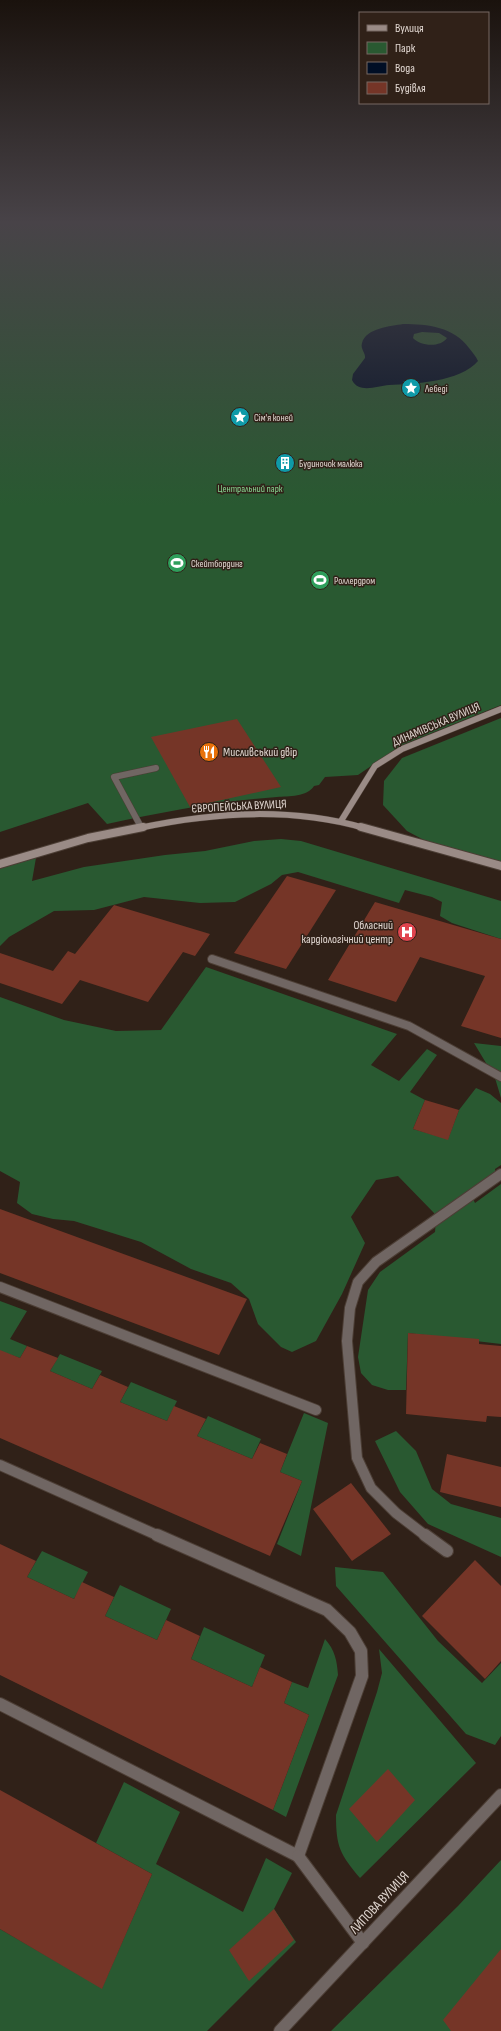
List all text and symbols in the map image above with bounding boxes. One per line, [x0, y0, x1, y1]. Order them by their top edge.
legend [359, 12, 489, 104]
text: Вулиця [395, 21, 424, 36]
text: Парк [395, 41, 416, 56]
text: Вода [395, 61, 415, 76]
text: Будівля [395, 81, 426, 96]
place icon: Лебеді [400, 377, 422, 399]
place label: Лебеді [424, 383, 448, 395]
place icon: Сім'я коней [229, 406, 251, 428]
place label: Сім'я коней [254, 412, 293, 424]
building icon: Будиночок малюка [274, 452, 296, 474]
place label: Будиночок малюка [299, 458, 363, 470]
park label: Центральний парк [217, 483, 283, 495]
sports icon: Скейтбординг [166, 552, 188, 574]
place label: Скейтбординг [191, 558, 243, 570]
sports icon: Роллердром [309, 569, 331, 591]
place label: Роллердром [334, 575, 375, 587]
street label: ДИНАМІВСЬКА ВУЛИЦЯ [390, 699, 482, 750]
restaurant icon: Мисливський двір [198, 741, 220, 763]
place label: Мисливський двір [223, 745, 297, 760]
street label: ЄВРОПЕЙСЬКА ВУЛИЦЯ [191, 797, 287, 816]
place label: Обласний кардiологiчний центр [302, 918, 393, 947]
hospital icon: Обласний кардiологiчний центр [396, 921, 418, 943]
street label: ЛИПОВА ВУЛИЦЯ [345, 1868, 413, 1938]

